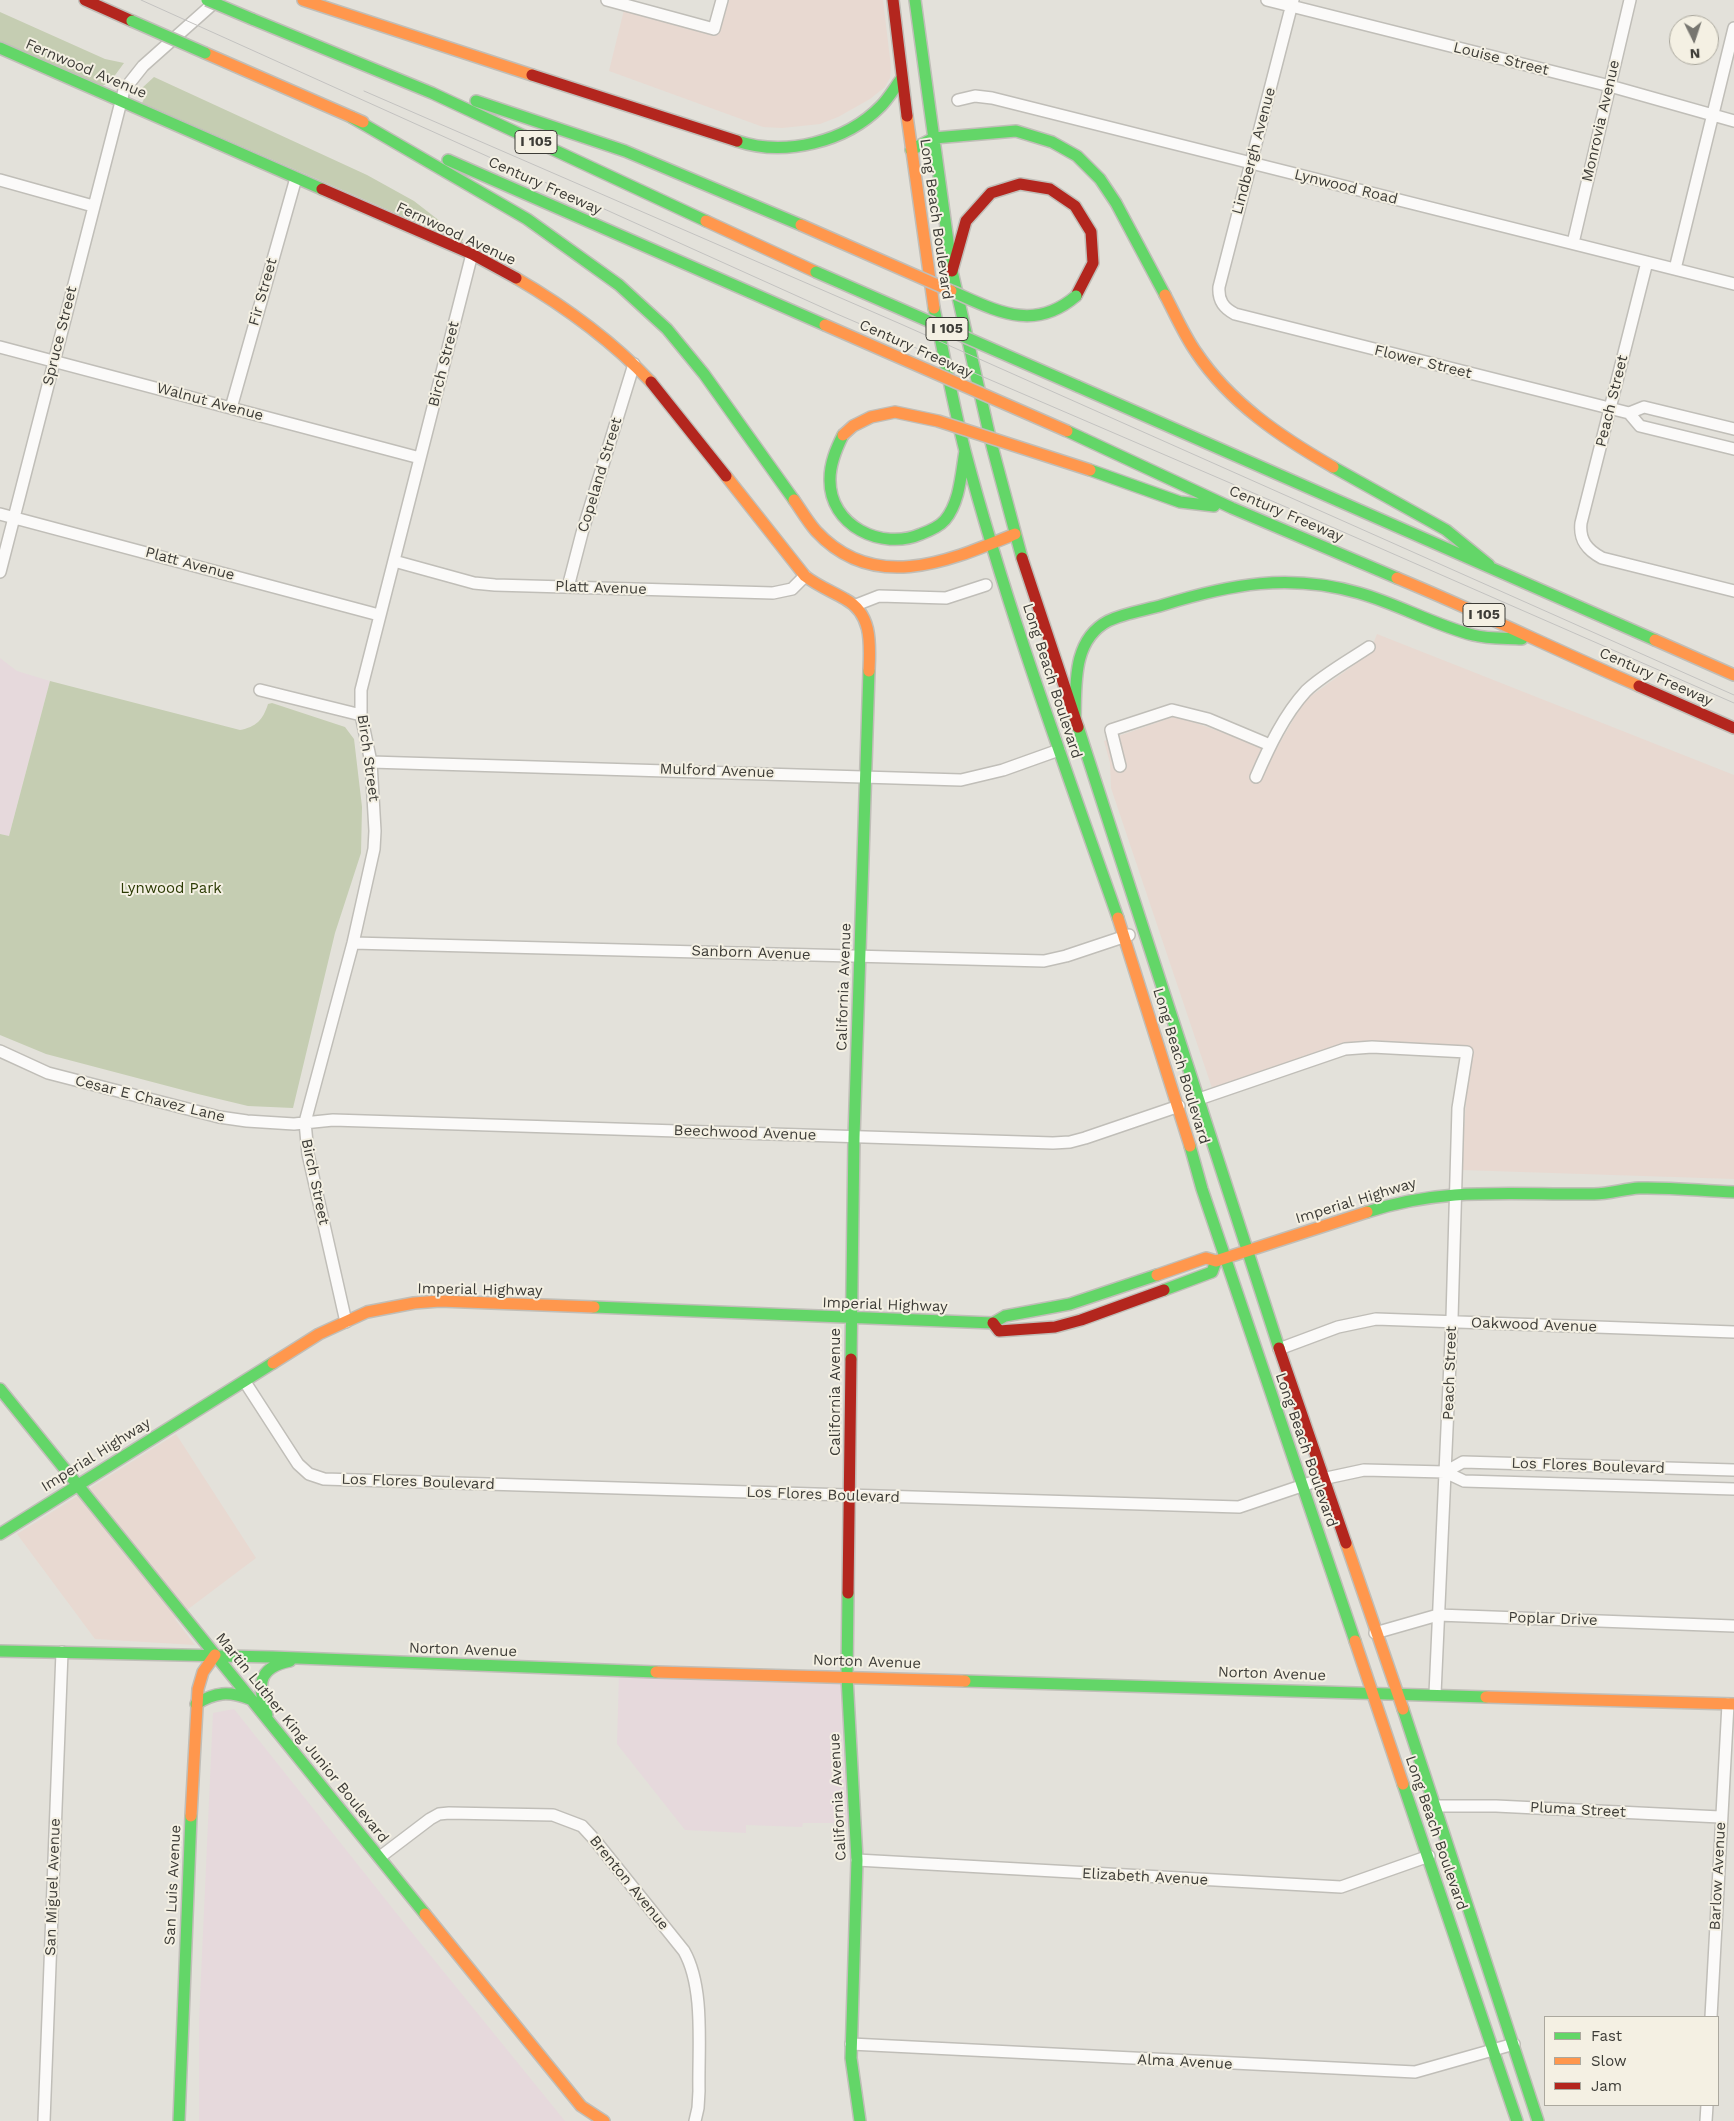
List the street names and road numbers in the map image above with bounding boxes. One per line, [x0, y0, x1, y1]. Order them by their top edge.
street label: Fernwood Avenue [23, 35, 149, 103]
street label: Louise Street [1451, 38, 1551, 80]
street label: Monrovia Avenue [1578, 58, 1624, 184]
street label: Lindbergh Avenue [1228, 85, 1280, 217]
road number: I 105 [515, 130, 557, 154]
street label: Long Beach Boulevard [916, 137, 956, 301]
street label: Century Freeway [485, 153, 605, 219]
street label: Lynwood Road [1292, 165, 1400, 209]
street label: Fernwood Avenue [393, 198, 519, 270]
street label: Fir Street [245, 256, 281, 328]
street label: Spruce Street [39, 285, 81, 387]
street label: Century Freeway [856, 316, 976, 382]
road number: I 105 [926, 318, 968, 340]
street label: Birch Street [425, 319, 463, 409]
street label: Flower Street [1372, 341, 1474, 383]
street label: Peach Street [1592, 353, 1632, 449]
street label: Walnut Avenue [155, 379, 265, 425]
street label: Copeland Street [574, 415, 626, 535]
street label: Century Freeway [1226, 482, 1346, 546]
street label: Platt Avenue [143, 543, 237, 585]
street label: Platt Avenue [555, 577, 647, 599]
street label: Long Beach Boulevard [1018, 601, 1086, 761]
road number: I 105 [1463, 604, 1505, 626]
street label: Century Freeway [1596, 644, 1716, 710]
street label: Birch Street [353, 713, 383, 803]
street label: Mulford Avenue [659, 760, 775, 782]
street label: California Avenue [833, 923, 855, 1051]
street label: Sanborn Avenue [691, 942, 811, 964]
street label: Long Beach Boulevard [1149, 986, 1213, 1146]
street label: Cesar E Chavez Lane [73, 1072, 227, 1126]
street label: Beechwood Avenue [673, 1122, 817, 1144]
street label: Birch Street [297, 1137, 333, 1227]
street label: Imperial Highway [1293, 1174, 1419, 1228]
street label: Imperial Highway [417, 1280, 543, 1300]
street label: Imperial Highway [822, 1294, 948, 1316]
street label: Oakwood Avenue [1471, 1314, 1597, 1336]
street label: Peach Street [1439, 1326, 1461, 1420]
street label: California Avenue [827, 1328, 845, 1456]
street label: Long Beach Boulevard [1271, 1370, 1341, 1530]
street label: Imperial Highway [38, 1414, 154, 1496]
street label: Los Flores Boulevard [1511, 1454, 1665, 1478]
street label: Los Flores Boulevard [341, 1470, 495, 1494]
street label: Los Flores Boulevard [746, 1483, 900, 1507]
street label: Poplar Drive [1508, 1608, 1598, 1630]
street label: Martin Luther King Junior Boulevard [212, 1629, 392, 1847]
street label: Norton Avenue [409, 1639, 517, 1661]
street label: Norton Avenue [813, 1651, 921, 1673]
street label: Norton Avenue [1218, 1663, 1326, 1685]
street label: California Avenue [826, 1733, 850, 1861]
street label: Long Beach Boulevard [1401, 1753, 1471, 1913]
street label: Pluma Street [1530, 1798, 1626, 1822]
street label: San Miguel Avenue [42, 1818, 64, 1956]
street label: Barlow Avenue [1706, 1821, 1730, 1931]
street label: San Luis Avenue [161, 1824, 185, 1946]
street label: Brenton Avenue [585, 1832, 673, 1934]
street label: Elizabeth Avenue [1082, 1865, 1208, 1889]
street label: Alma Avenue [1137, 2051, 1233, 2073]

